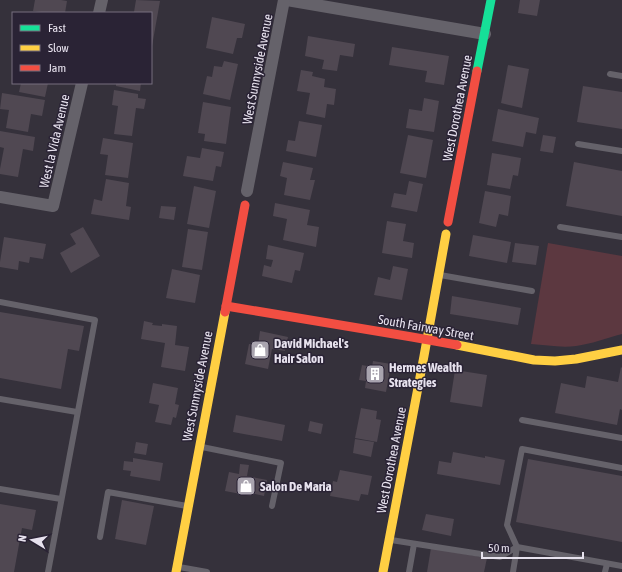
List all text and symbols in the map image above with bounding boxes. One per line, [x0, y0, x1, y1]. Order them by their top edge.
legend [12, 12, 152, 84]
street label: West Sunnyside Avenue [239, 13, 276, 126]
text: Fast [48, 21, 66, 35]
text: Slow [48, 41, 69, 55]
street label: West Dorothea Avenue [440, 53, 475, 163]
text: Jam [48, 61, 66, 75]
street label: West la Vida Avenue [36, 93, 73, 189]
street label: South Fairway Street [377, 312, 475, 343]
street label: West Sunnyside Avenue [179, 330, 216, 443]
place label: David Michael's Hair Salon [274, 336, 349, 366]
shop icon: David Michael's Hair Salon [249, 339, 271, 361]
place label: Hermes Wealth Strategies [389, 360, 462, 390]
building icon: Hermes Wealth Strategies [364, 363, 386, 385]
street label: West Dorothea Avenue [374, 405, 409, 515]
shop icon: Salon De Maria [235, 475, 257, 497]
place label: Salon De Maria [260, 479, 332, 494]
north arrow [12, 520, 52, 560]
text: N [16, 534, 29, 543]
scale bar [482, 534, 583, 560]
text: 50 m [488, 541, 510, 555]

